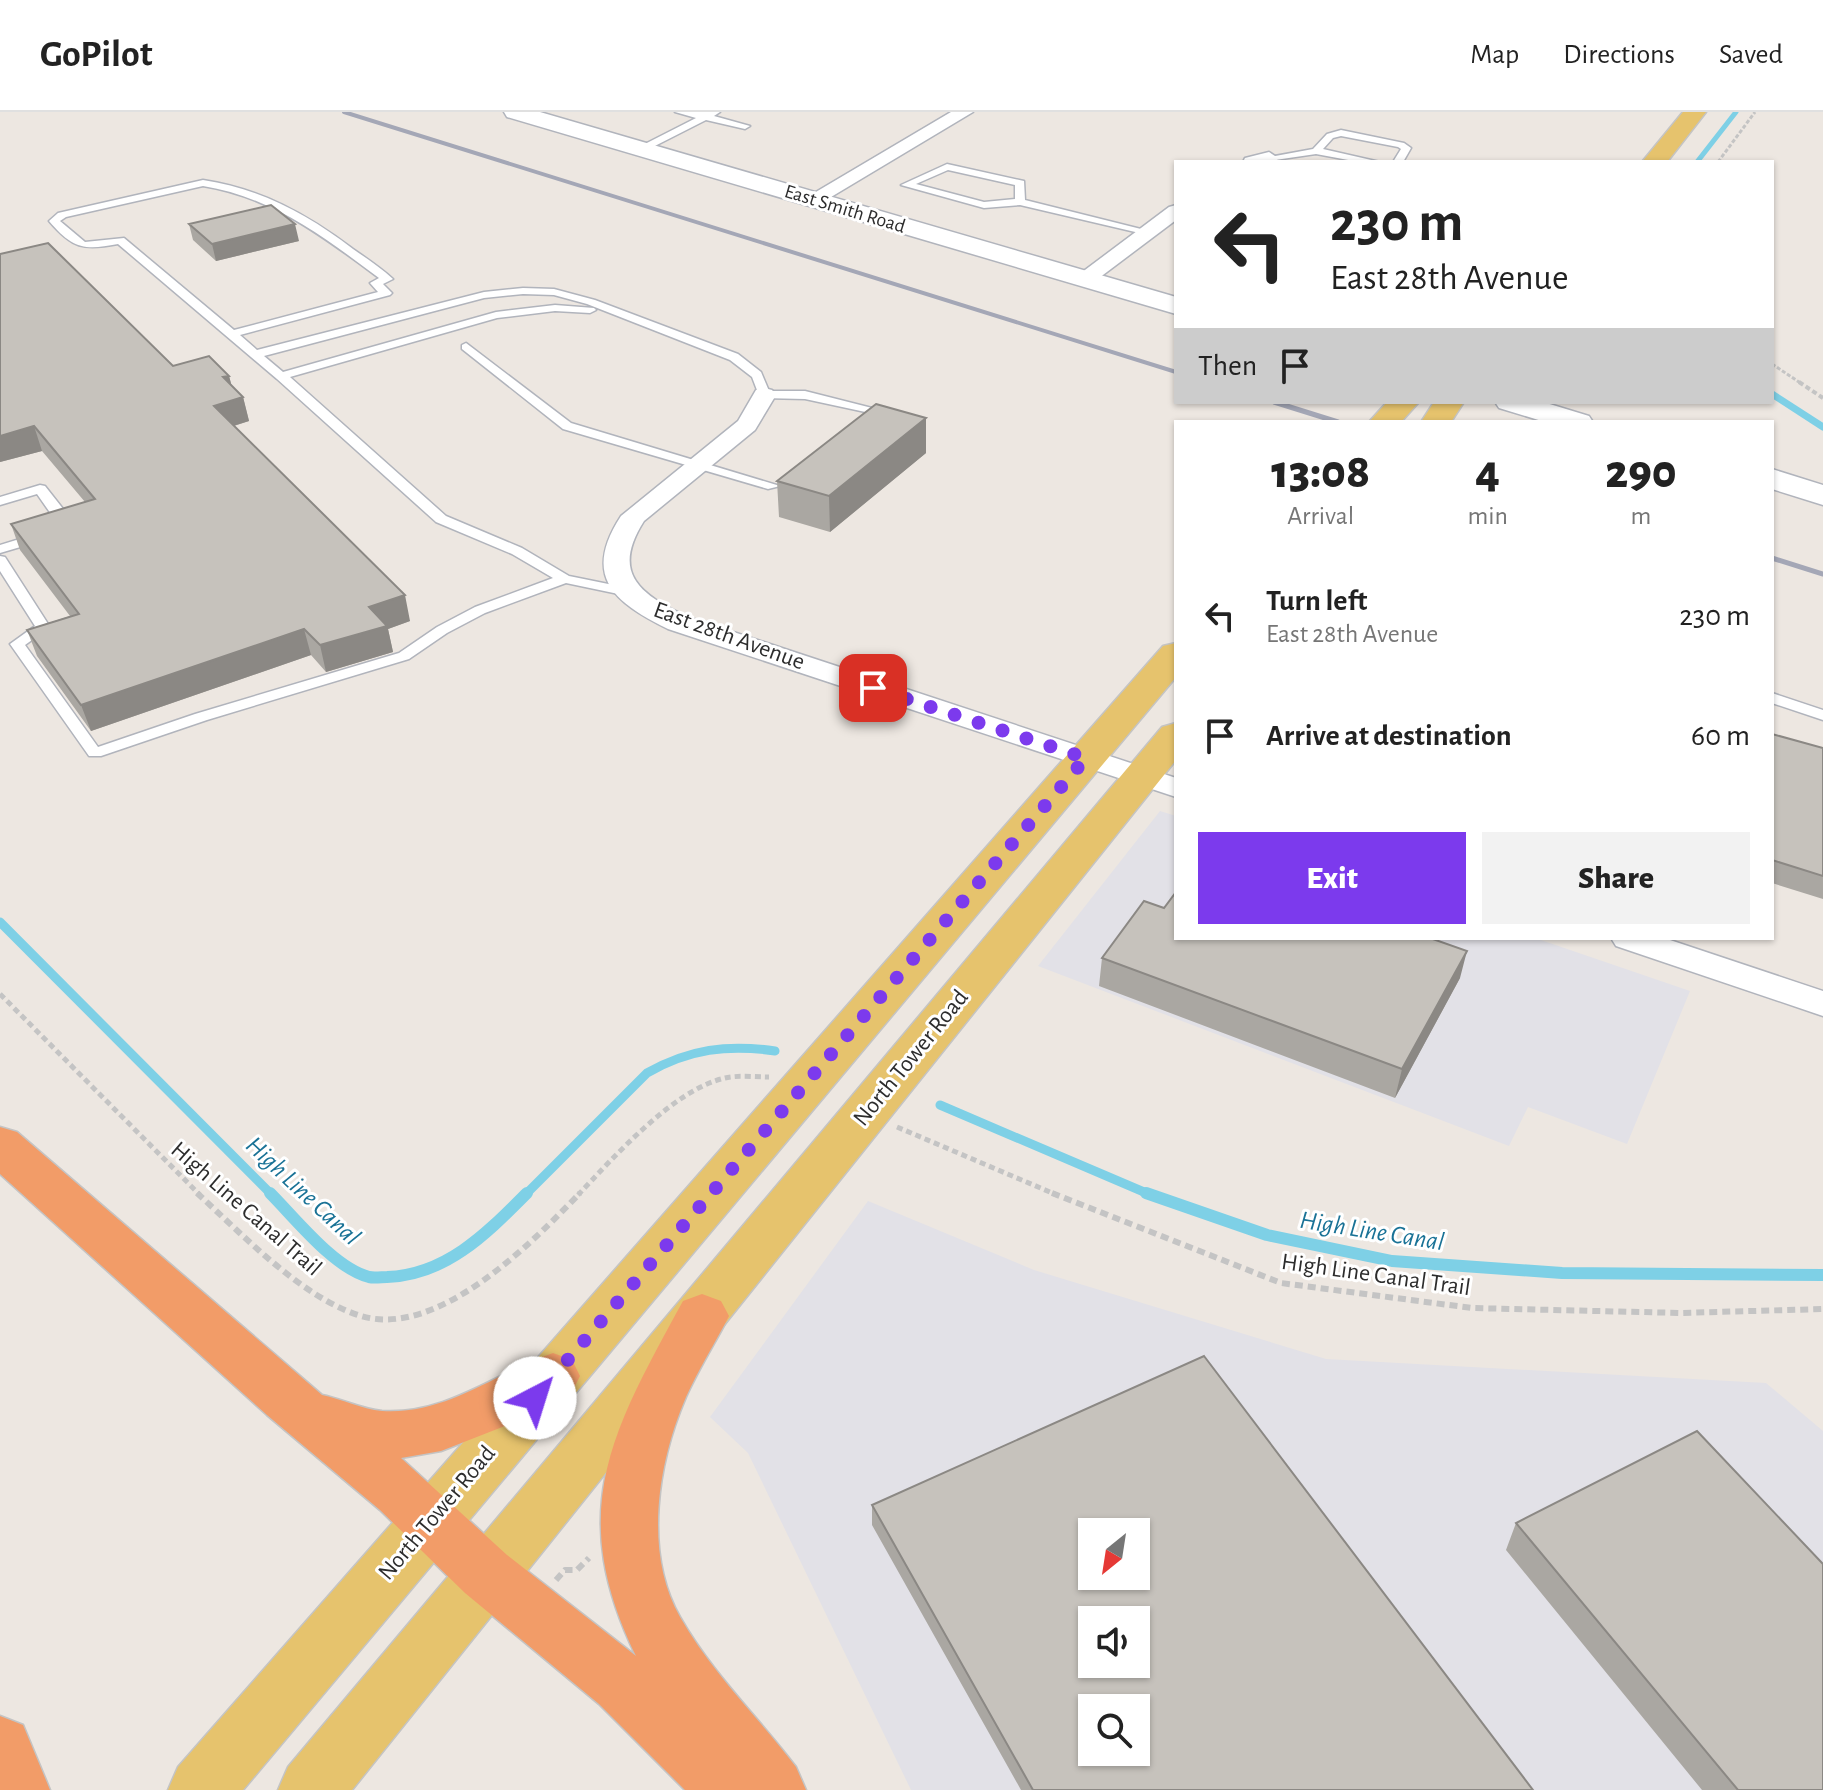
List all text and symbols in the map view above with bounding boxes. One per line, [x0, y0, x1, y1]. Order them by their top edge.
text: GoPilot [40, 36, 153, 74]
text: Map [1470, 41, 1519, 69]
text: Directions [1563, 41, 1675, 69]
text: Saved [1719, 41, 1783, 69]
street label: East Smith Road [782, 181, 908, 237]
icon: left [1198, 192, 1302, 296]
text: 230 m [1330, 195, 1463, 251]
text: East 28th Avenue [1330, 260, 1569, 296]
icon: arrive [1273, 344, 1317, 388]
text: Then [1198, 351, 1257, 381]
text: 13:08 [1271, 449, 1370, 497]
text: 4 [1475, 449, 1500, 497]
text: 290 [1605, 449, 1677, 497]
text: Arrival [1287, 503, 1354, 529]
text: min [1467, 503, 1508, 529]
text: m [1631, 503, 1651, 529]
text: Turn left [1266, 586, 1367, 616]
icon: left [1198, 594, 1242, 638]
street label: East 28th Avenue [650, 598, 808, 674]
text: 230 m [1679, 601, 1750, 631]
text: East 28th Avenue [1266, 621, 1438, 647]
pin [839, 654, 907, 722]
icon: arrive [851, 666, 895, 710]
icon: arrive [1198, 714, 1242, 758]
text: Arrive at destination [1266, 721, 1512, 751]
text: 60 m [1691, 721, 1750, 751]
button: Exit [1198, 832, 1466, 924]
button: Share [1482, 832, 1750, 924]
street label: North Tower Road [849, 985, 973, 1131]
water label: High Line Canal [241, 1132, 365, 1250]
street label: High Line Canal Trail [166, 1137, 326, 1281]
water label: High Line Canal [1298, 1207, 1446, 1255]
street label: High Line Canal Trail [1280, 1250, 1472, 1300]
position arrow [493, 1356, 577, 1440]
street label: North Tower Road [374, 1441, 500, 1585]
north arrow [1078, 1518, 1150, 1590]
map controls [1078, 1518, 1150, 1766]
button: sound [1078, 1606, 1150, 1678]
button: search [1078, 1694, 1150, 1766]

